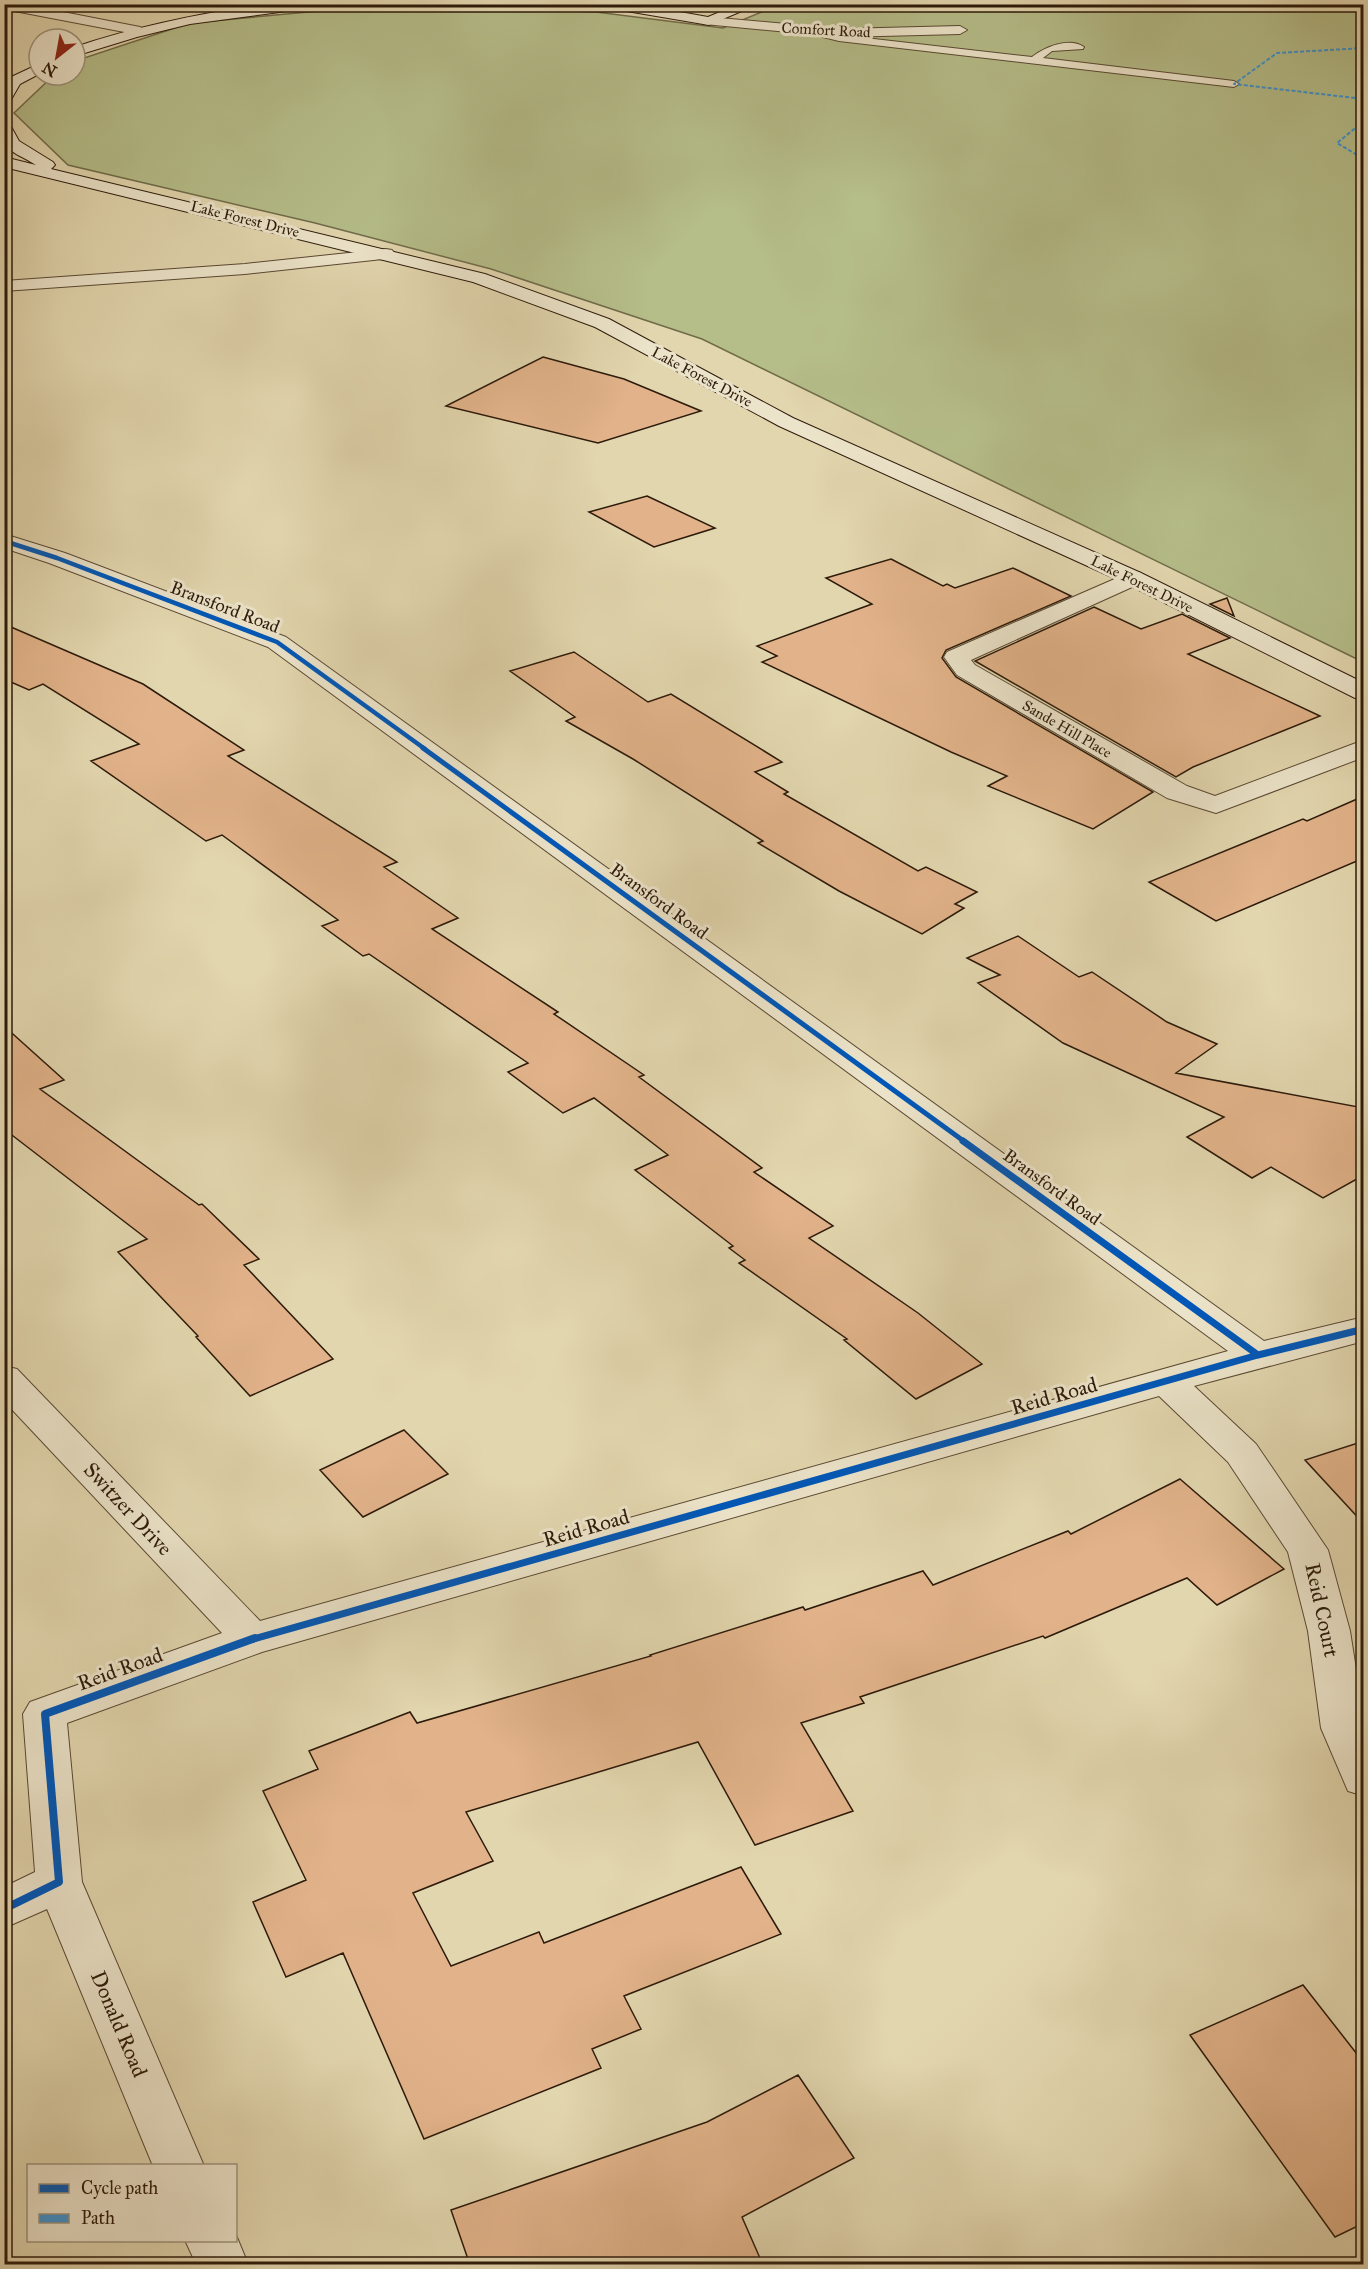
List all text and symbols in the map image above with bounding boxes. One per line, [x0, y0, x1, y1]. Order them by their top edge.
street label: Comfort Road [781, 19, 871, 41]
north arrow [27, 27, 87, 87]
text: N [38, 58, 60, 81]
street label: Lake Forest Drive [189, 197, 301, 241]
street label: Lake Forest Drive [649, 343, 755, 411]
street label: Lake Forest Drive [1088, 552, 1196, 616]
street label: Bransford Road [167, 576, 283, 638]
street label: Sande Hill Place [1019, 696, 1115, 762]
street label: Bransford Road [606, 858, 712, 944]
street label: Bransford Road [999, 1144, 1105, 1230]
street label: Reid Road [1008, 1371, 1101, 1421]
street label: Switzer Drive [78, 1457, 178, 1561]
street label: Reid Road [540, 1503, 633, 1553]
street label: Reid Court [1299, 1560, 1345, 1660]
street label: Reid Road [74, 1641, 167, 1696]
street label: Donald Road [85, 1967, 153, 2081]
legend [27, 2164, 237, 2242]
text: Cycle path [81, 2177, 158, 2199]
text: Path [81, 2207, 115, 2229]

